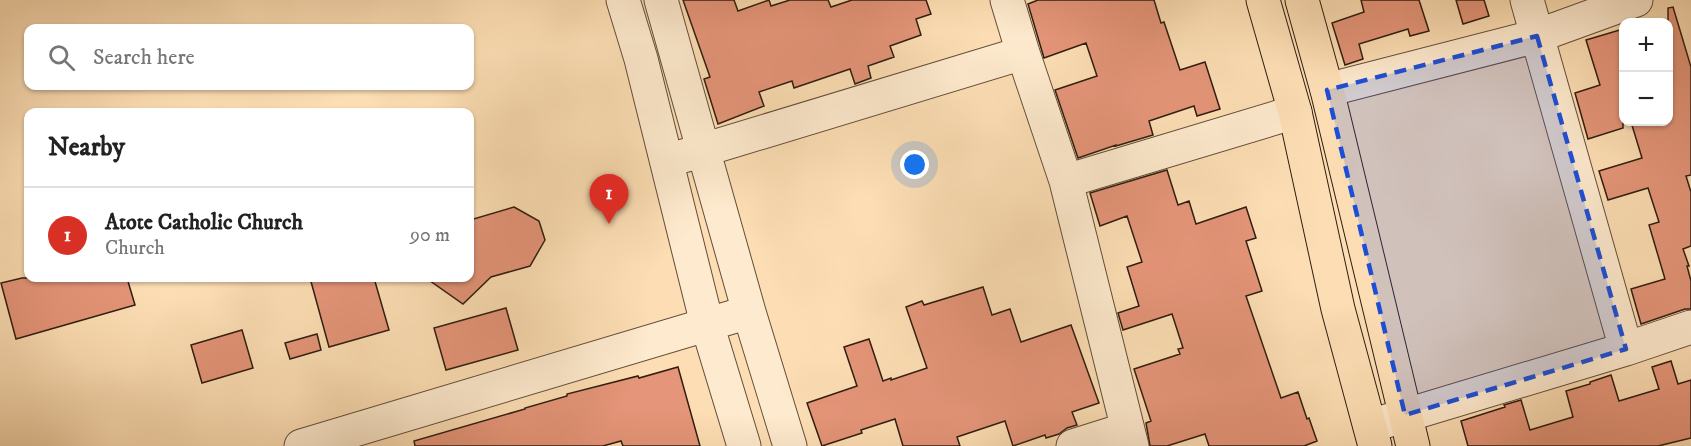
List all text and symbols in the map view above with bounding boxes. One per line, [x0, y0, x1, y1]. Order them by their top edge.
map controls [1619, 18, 1673, 126]
button: + [1619, 18, 1673, 72]
search box [24, 24, 474, 90]
icon: search [45, 41, 78, 74]
text: Search here [93, 44, 195, 71]
button: − [1619, 72, 1673, 126]
text: Nearby [48, 131, 125, 164]
your location [900, 150, 929, 179]
pin: 1 [590, 174, 628, 224]
text: Atote Catholic Church [105, 209, 303, 236]
text: 1 [64, 223, 71, 248]
text: 90 m [410, 223, 450, 248]
text: Church [105, 236, 165, 261]

